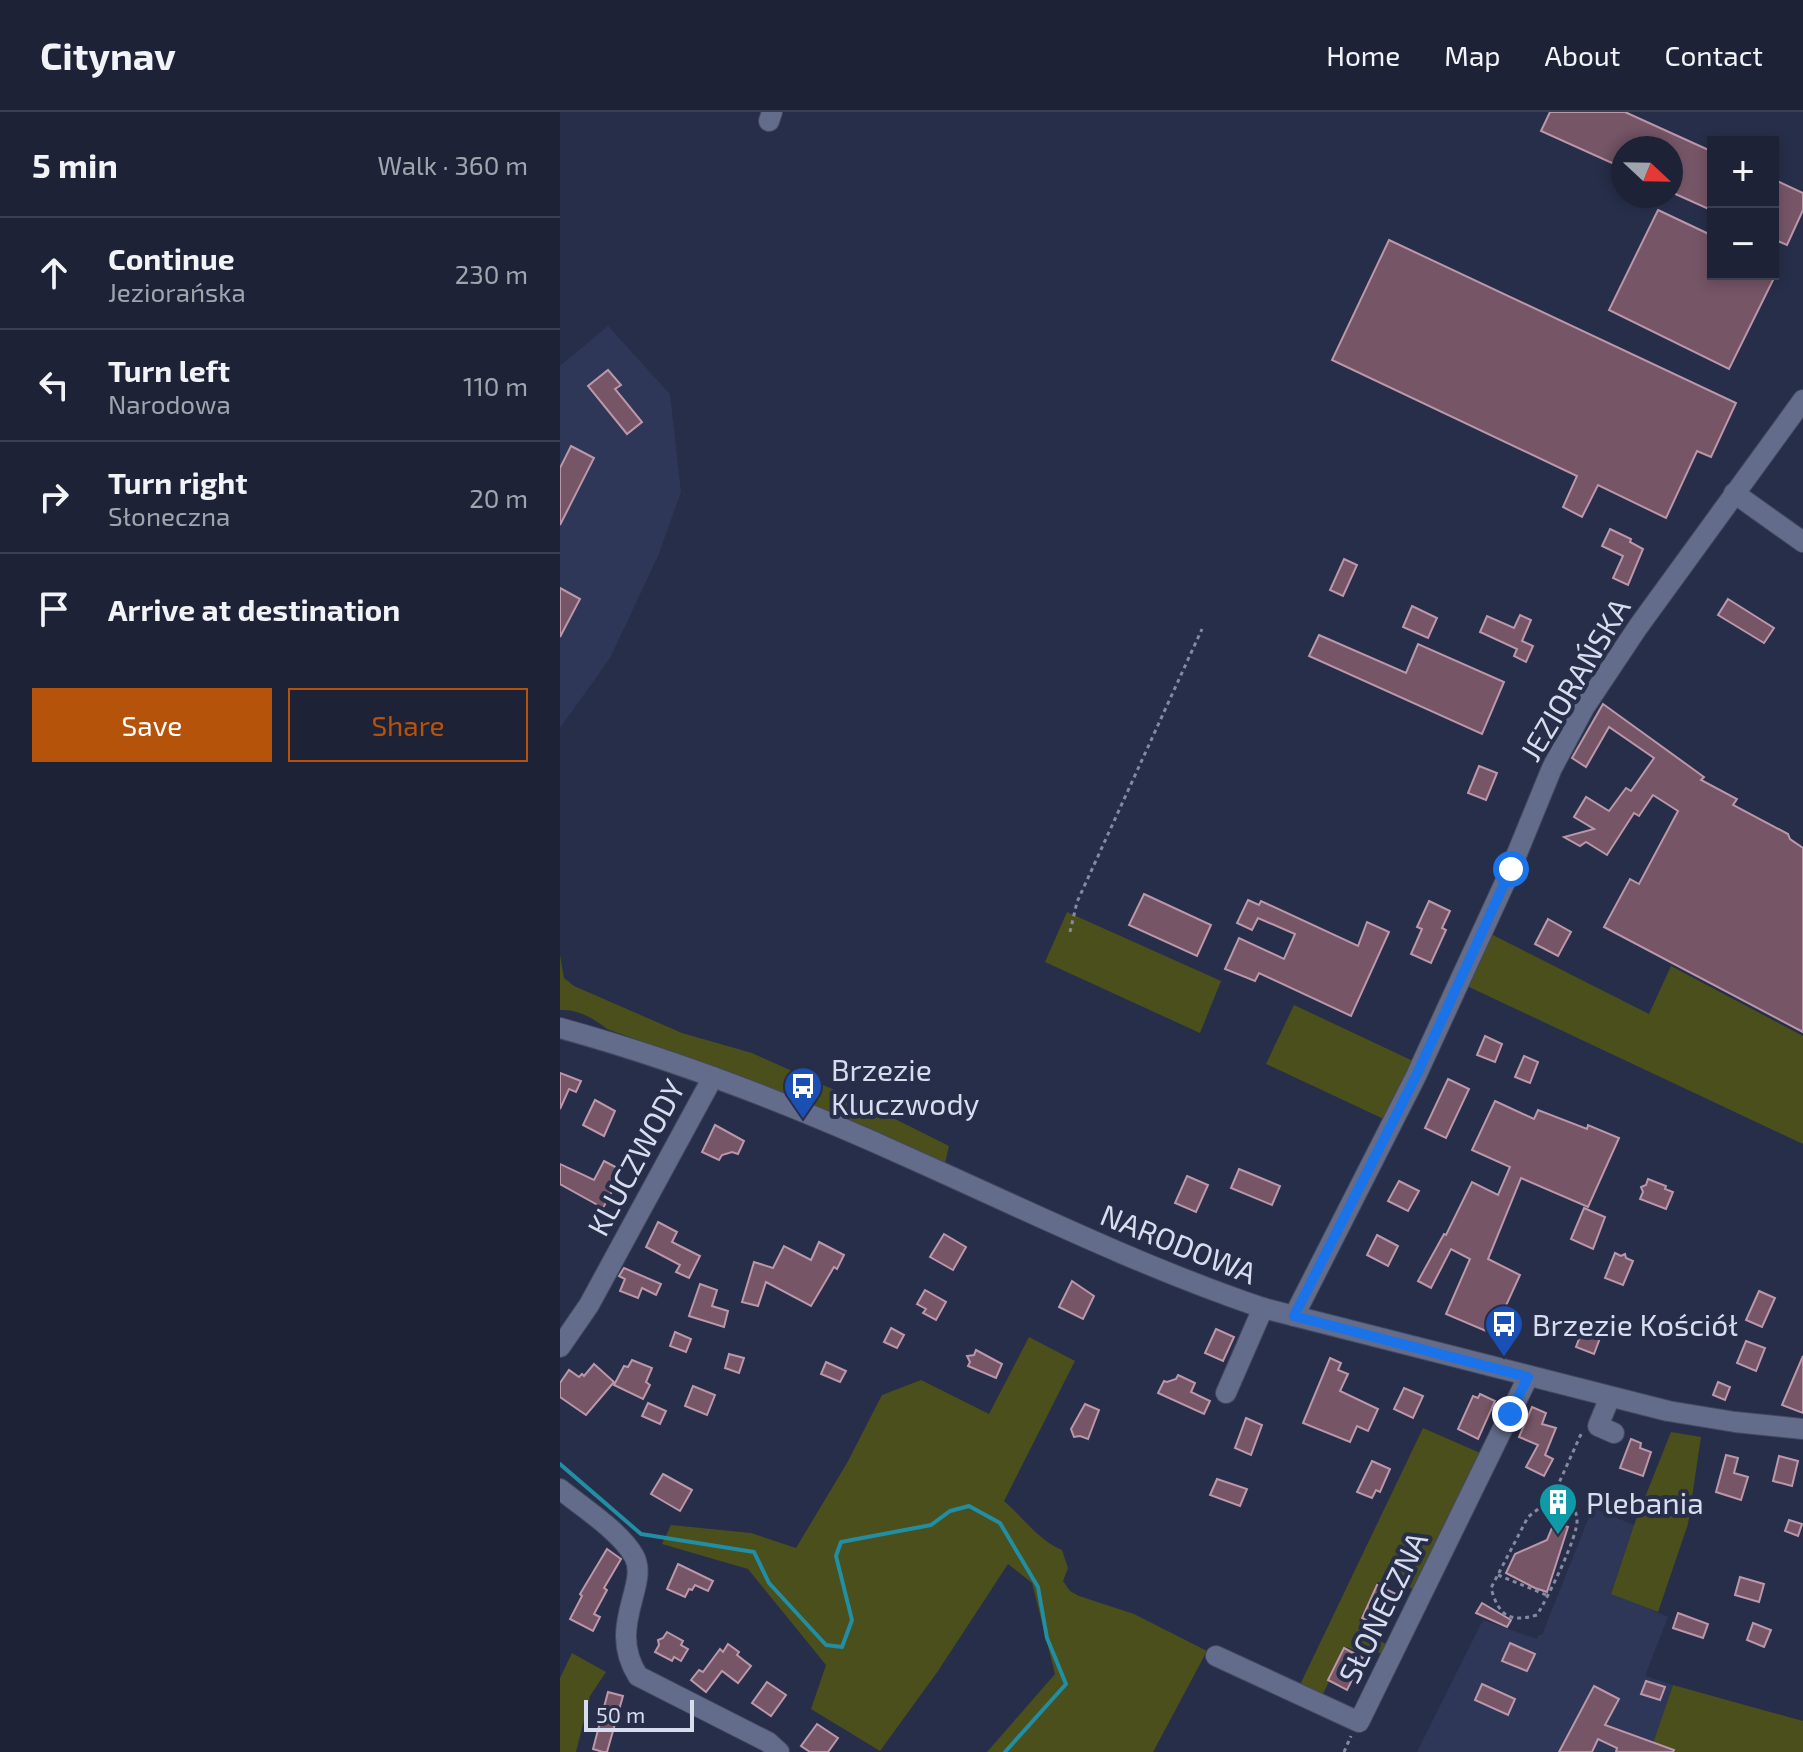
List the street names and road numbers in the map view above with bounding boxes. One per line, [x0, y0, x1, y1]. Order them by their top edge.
street label: JEZIORAŃSKA [1511, 591, 1637, 767]
street label: KLUCZWODY [579, 1073, 691, 1241]
street label: NARODOWA [1096, 1195, 1262, 1291]
street label: SŁONECZNA [1330, 1525, 1434, 1688]

